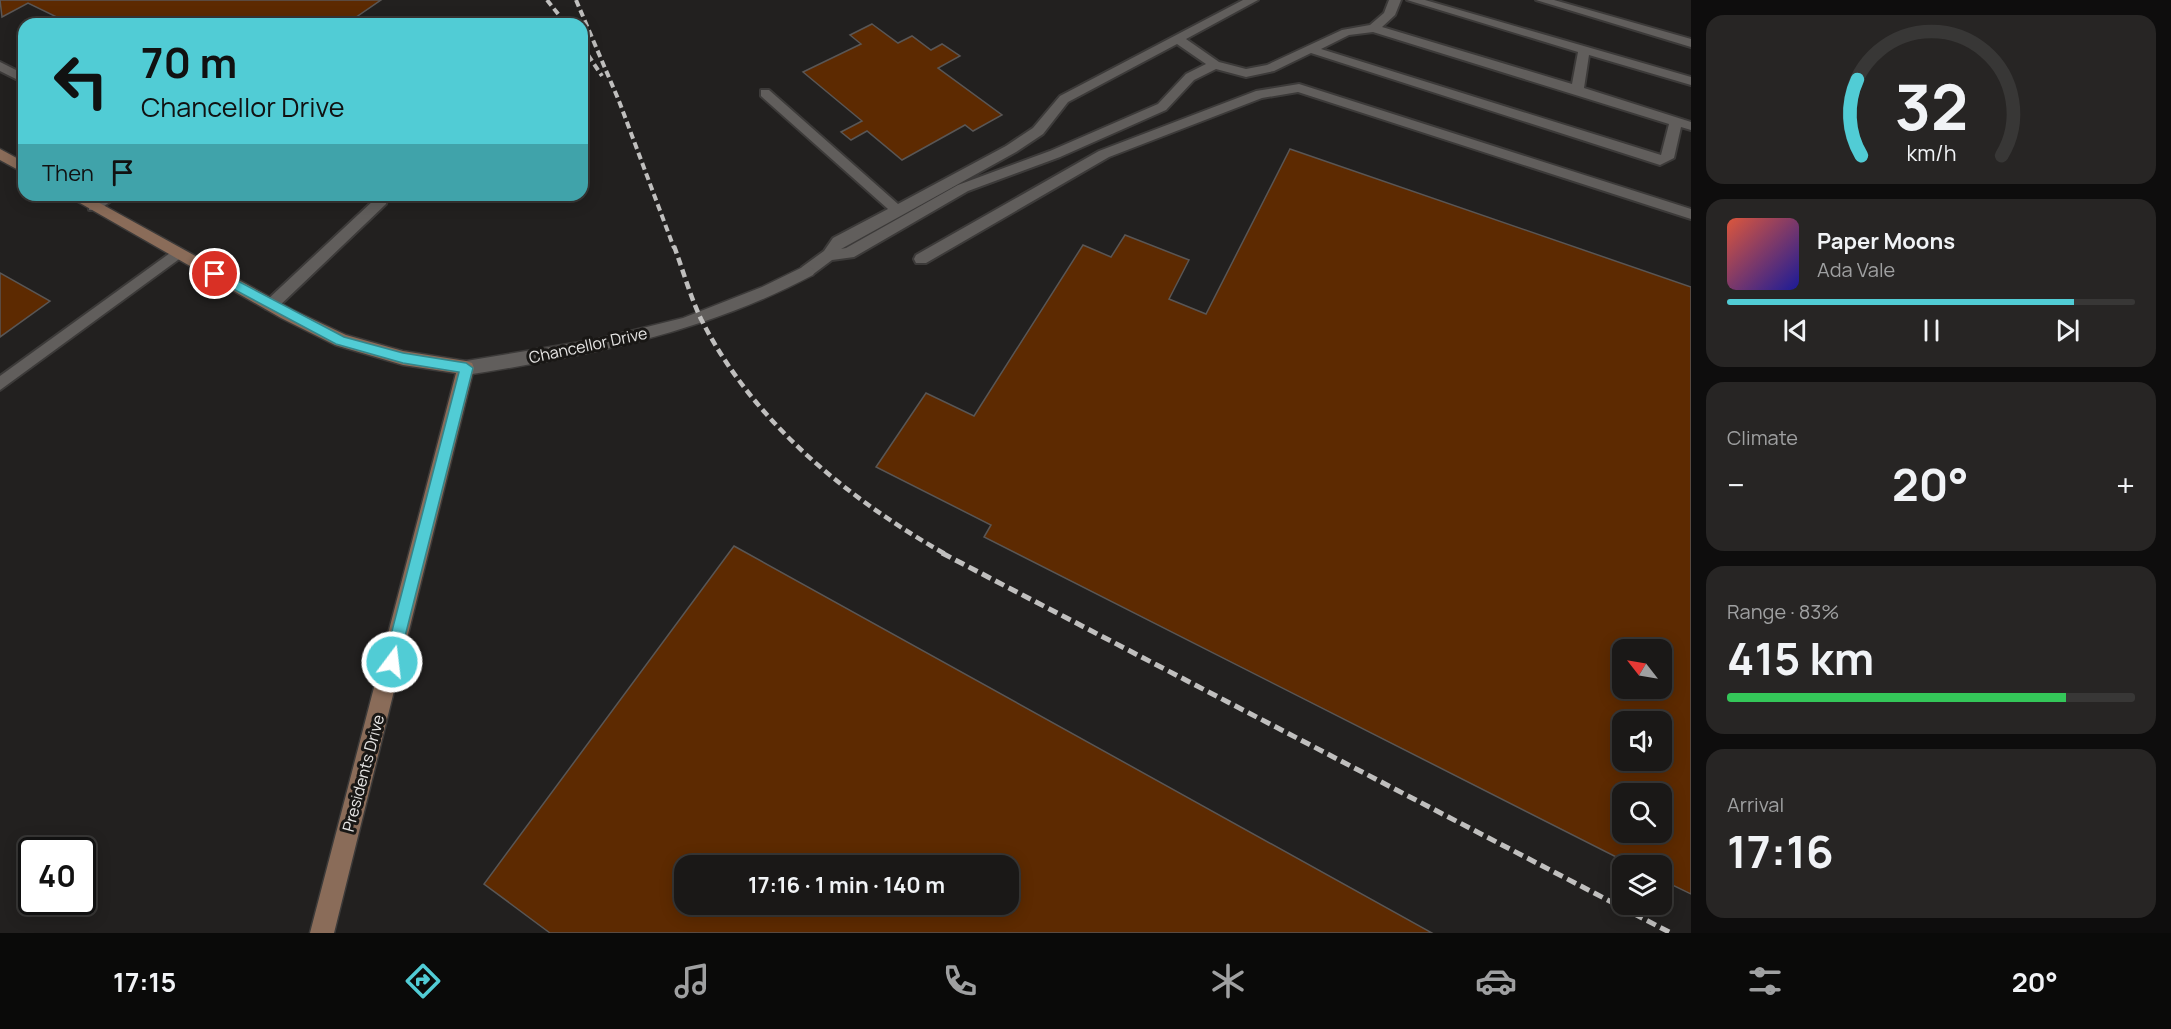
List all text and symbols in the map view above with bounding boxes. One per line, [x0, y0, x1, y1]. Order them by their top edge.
text: 70 m [141, 33, 237, 91]
icon: left [42, 42, 120, 120]
text: 32 [1894, 63, 1968, 149]
text: Chancellor Drive [141, 88, 344, 125]
text: km/h [1906, 139, 1956, 168]
icon: arrive [106, 156, 139, 189]
text: Then [42, 158, 94, 188]
text: Paper Moons [1817, 226, 1955, 256]
pin [189, 248, 240, 299]
text: Ada Vale [1817, 256, 1895, 283]
icon: arrive [198, 257, 231, 290]
icon: previous [1779, 314, 1812, 347]
icon: pause [1915, 314, 1948, 347]
icon: next [2051, 314, 2084, 347]
street label: Chancellor Drive [527, 322, 649, 368]
text: Climate [1727, 424, 1798, 451]
text: 20° [1892, 453, 1969, 515]
text: − [1727, 462, 1745, 507]
text: + [2116, 462, 2135, 507]
text: Range · 83% [1727, 598, 1839, 625]
text: 415 km [1727, 627, 1874, 689]
position arrow [360, 630, 424, 694]
north arrow [1612, 639, 1672, 699]
map controls [1612, 639, 1672, 915]
button: sound [1612, 711, 1672, 771]
street label: Presidents Drive [337, 712, 389, 834]
button: search [1612, 783, 1672, 843]
text: Arrival [1727, 791, 1784, 818]
text: 17:16 [1727, 820, 1834, 882]
speed limit sign: 40 [18, 837, 96, 915]
button: layers [1612, 855, 1672, 915]
text: 17:16 · 1 min · 140 m [748, 870, 945, 900]
icon: directions [402, 960, 444, 1002]
icon: music [671, 960, 713, 1002]
icon: phone [939, 960, 981, 1002]
icon: climate [1207, 960, 1249, 1002]
icon: car [1475, 960, 1517, 1002]
icon: filters [1744, 960, 1786, 1002]
text: 17:15 [113, 963, 176, 1000]
text: 20° [2012, 963, 2058, 1000]

